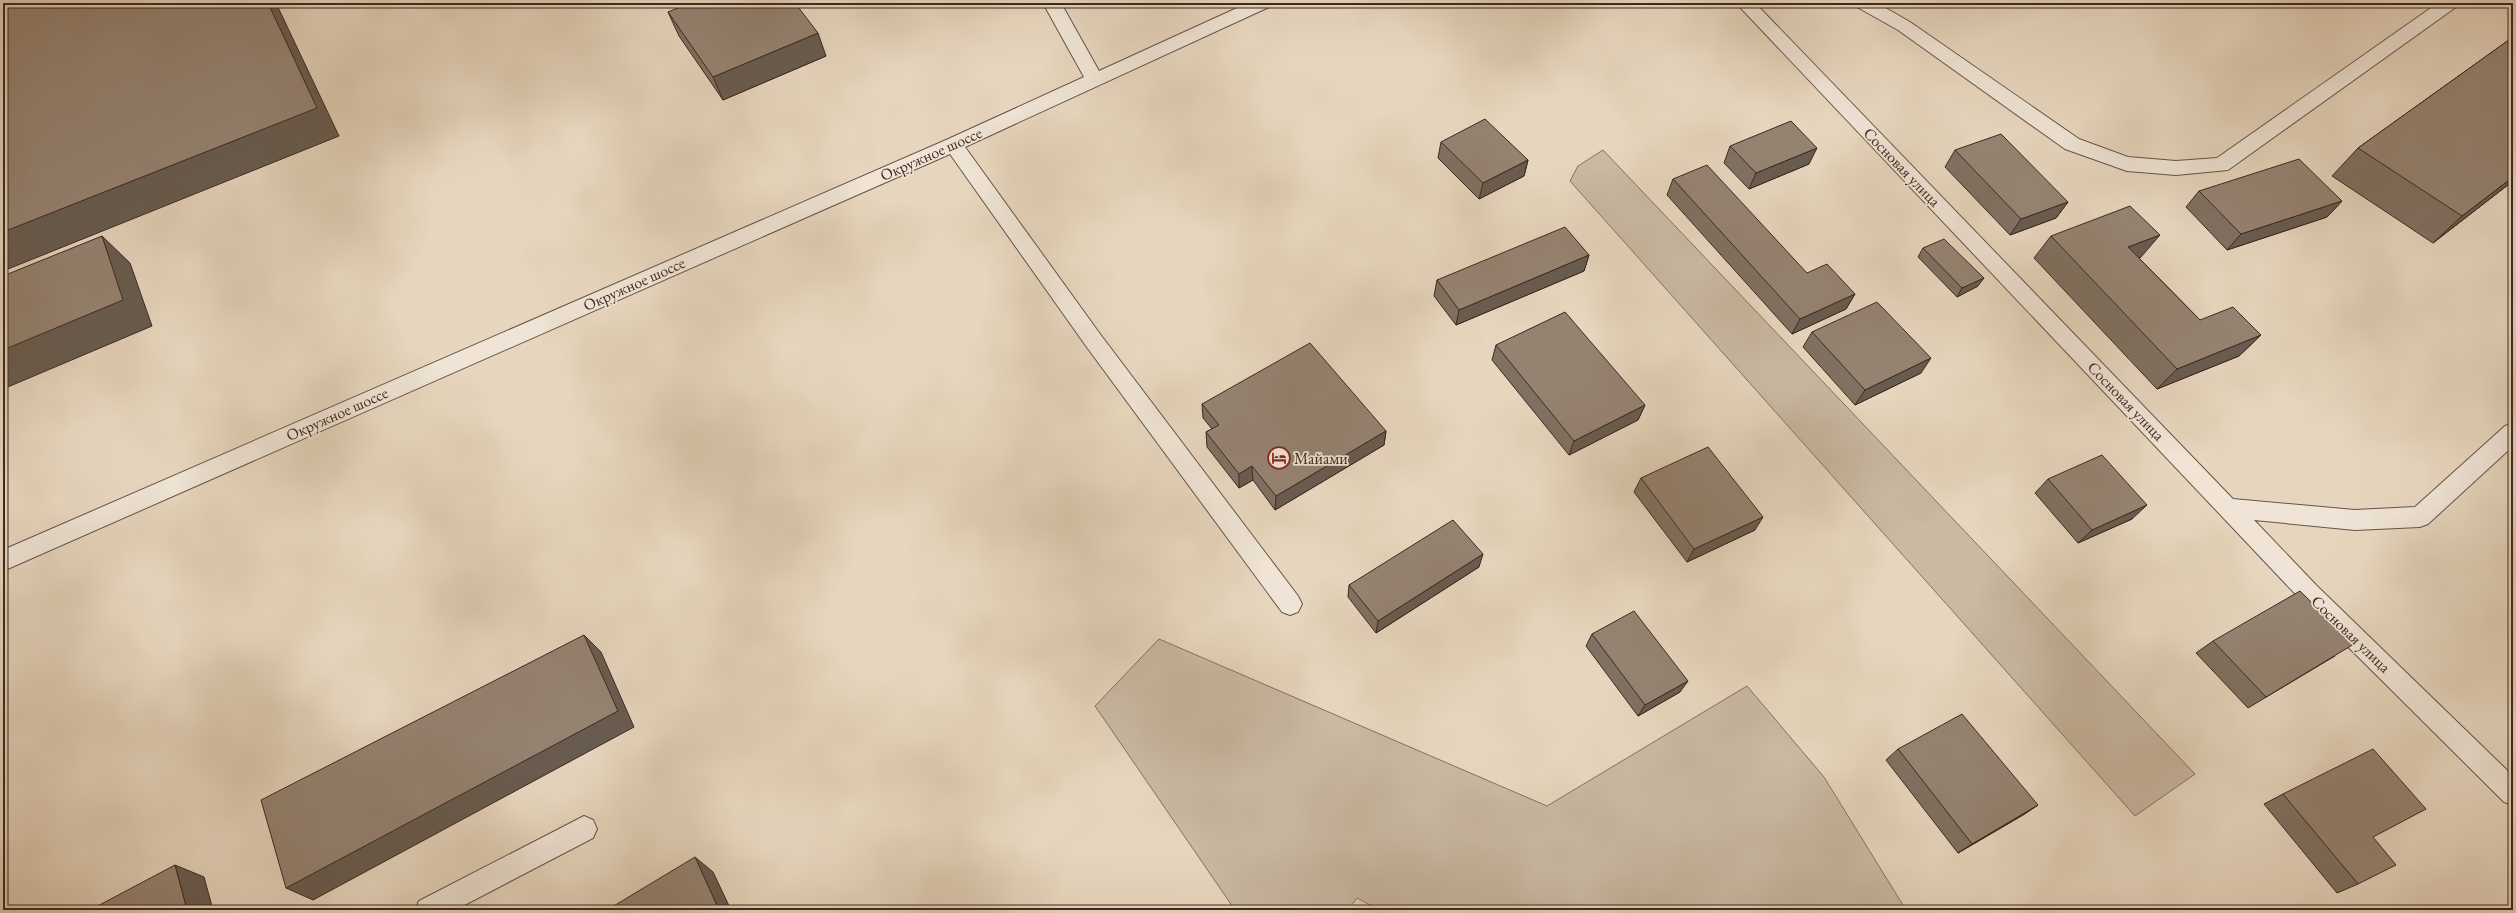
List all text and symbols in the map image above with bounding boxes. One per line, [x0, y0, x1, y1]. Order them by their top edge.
street label: Окружное шоссе [877, 122, 985, 186]
street label: Сосновая улица [1859, 123, 1946, 212]
street label: Окружное шоссе [580, 252, 688, 316]
street label: Сосновая улица [2083, 357, 2170, 446]
street label: Окружное шоссе [283, 382, 391, 446]
hotel icon: Майами [1266, 445, 1292, 471]
place label: Майами [1294, 448, 1348, 469]
street label: Сосновая улица [2307, 591, 2396, 678]

